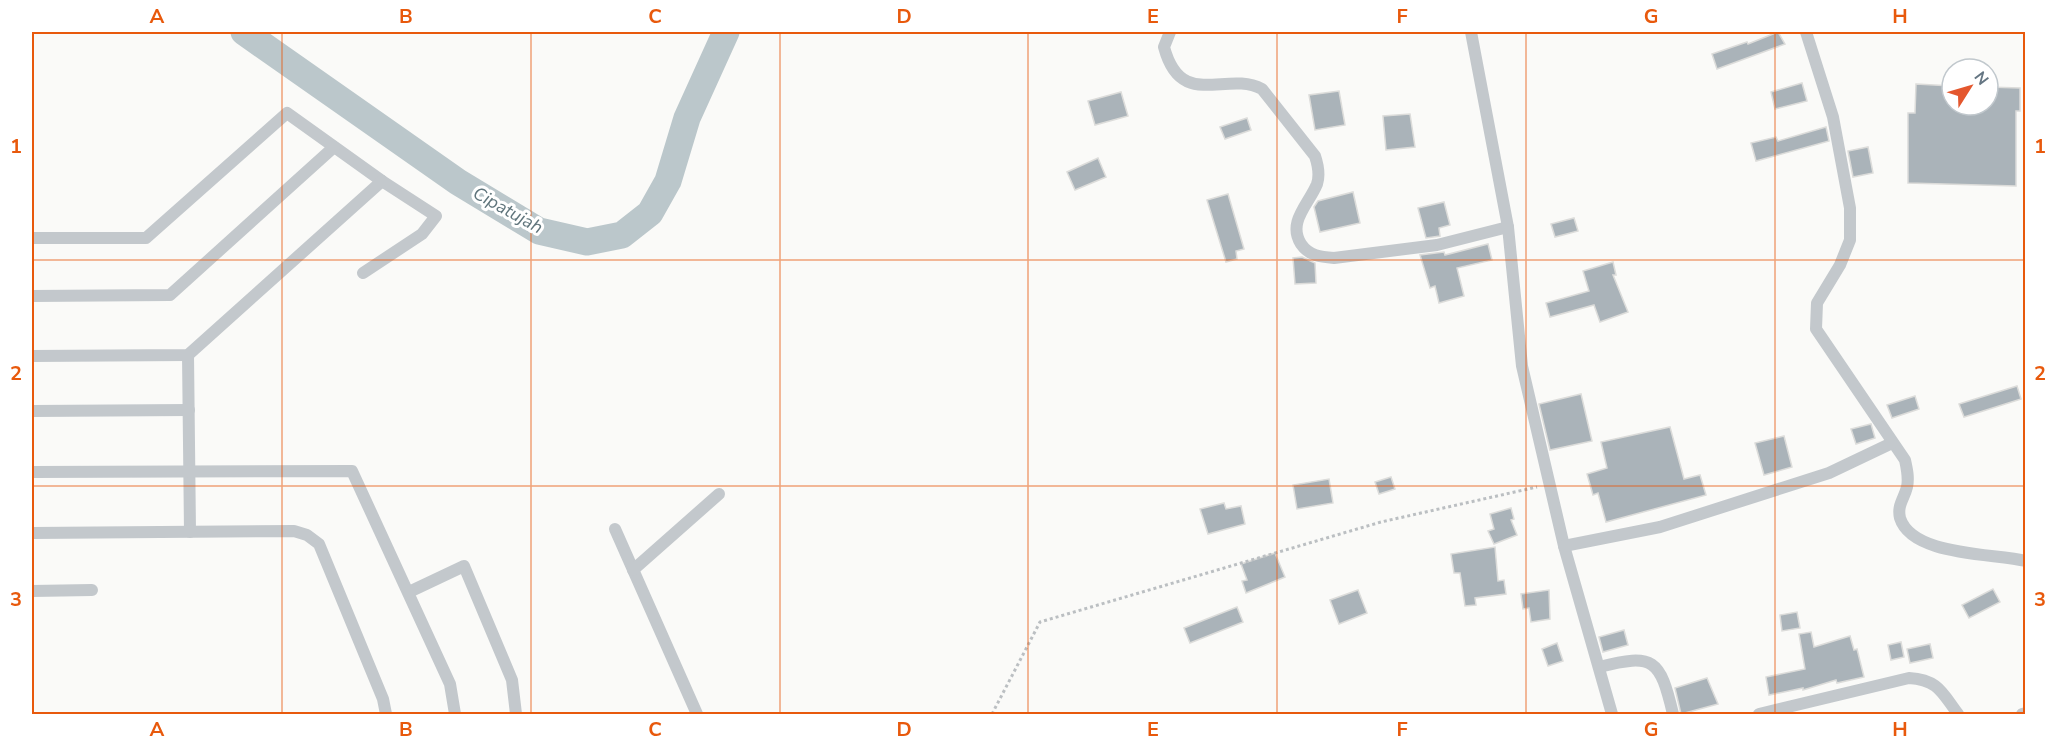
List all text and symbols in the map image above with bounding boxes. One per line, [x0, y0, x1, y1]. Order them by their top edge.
text: A [150, 3, 165, 30]
text: B [399, 3, 413, 30]
text: C [648, 3, 662, 30]
text: D [896, 3, 912, 30]
text: E [1147, 3, 1159, 30]
text: F [1396, 3, 1408, 30]
text: G [1644, 3, 1658, 30]
text: H [1892, 3, 1908, 30]
north arrow [1940, 57, 2000, 117]
text: N [1969, 67, 1994, 90]
text: 1 [10, 133, 22, 160]
text: 1 [2034, 133, 2046, 160]
water label: Cipatujah [469, 181, 547, 239]
text: 2 [10, 360, 22, 387]
text: 2 [2034, 360, 2046, 387]
text: 3 [10, 586, 22, 613]
text: 3 [2034, 586, 2046, 613]
text: A [150, 716, 165, 743]
text: B [399, 716, 413, 743]
text: C [648, 716, 662, 743]
text: D [896, 716, 912, 743]
text: E [1147, 716, 1159, 743]
text: F [1396, 716, 1408, 743]
text: G [1644, 716, 1658, 743]
text: H [1892, 716, 1908, 743]

